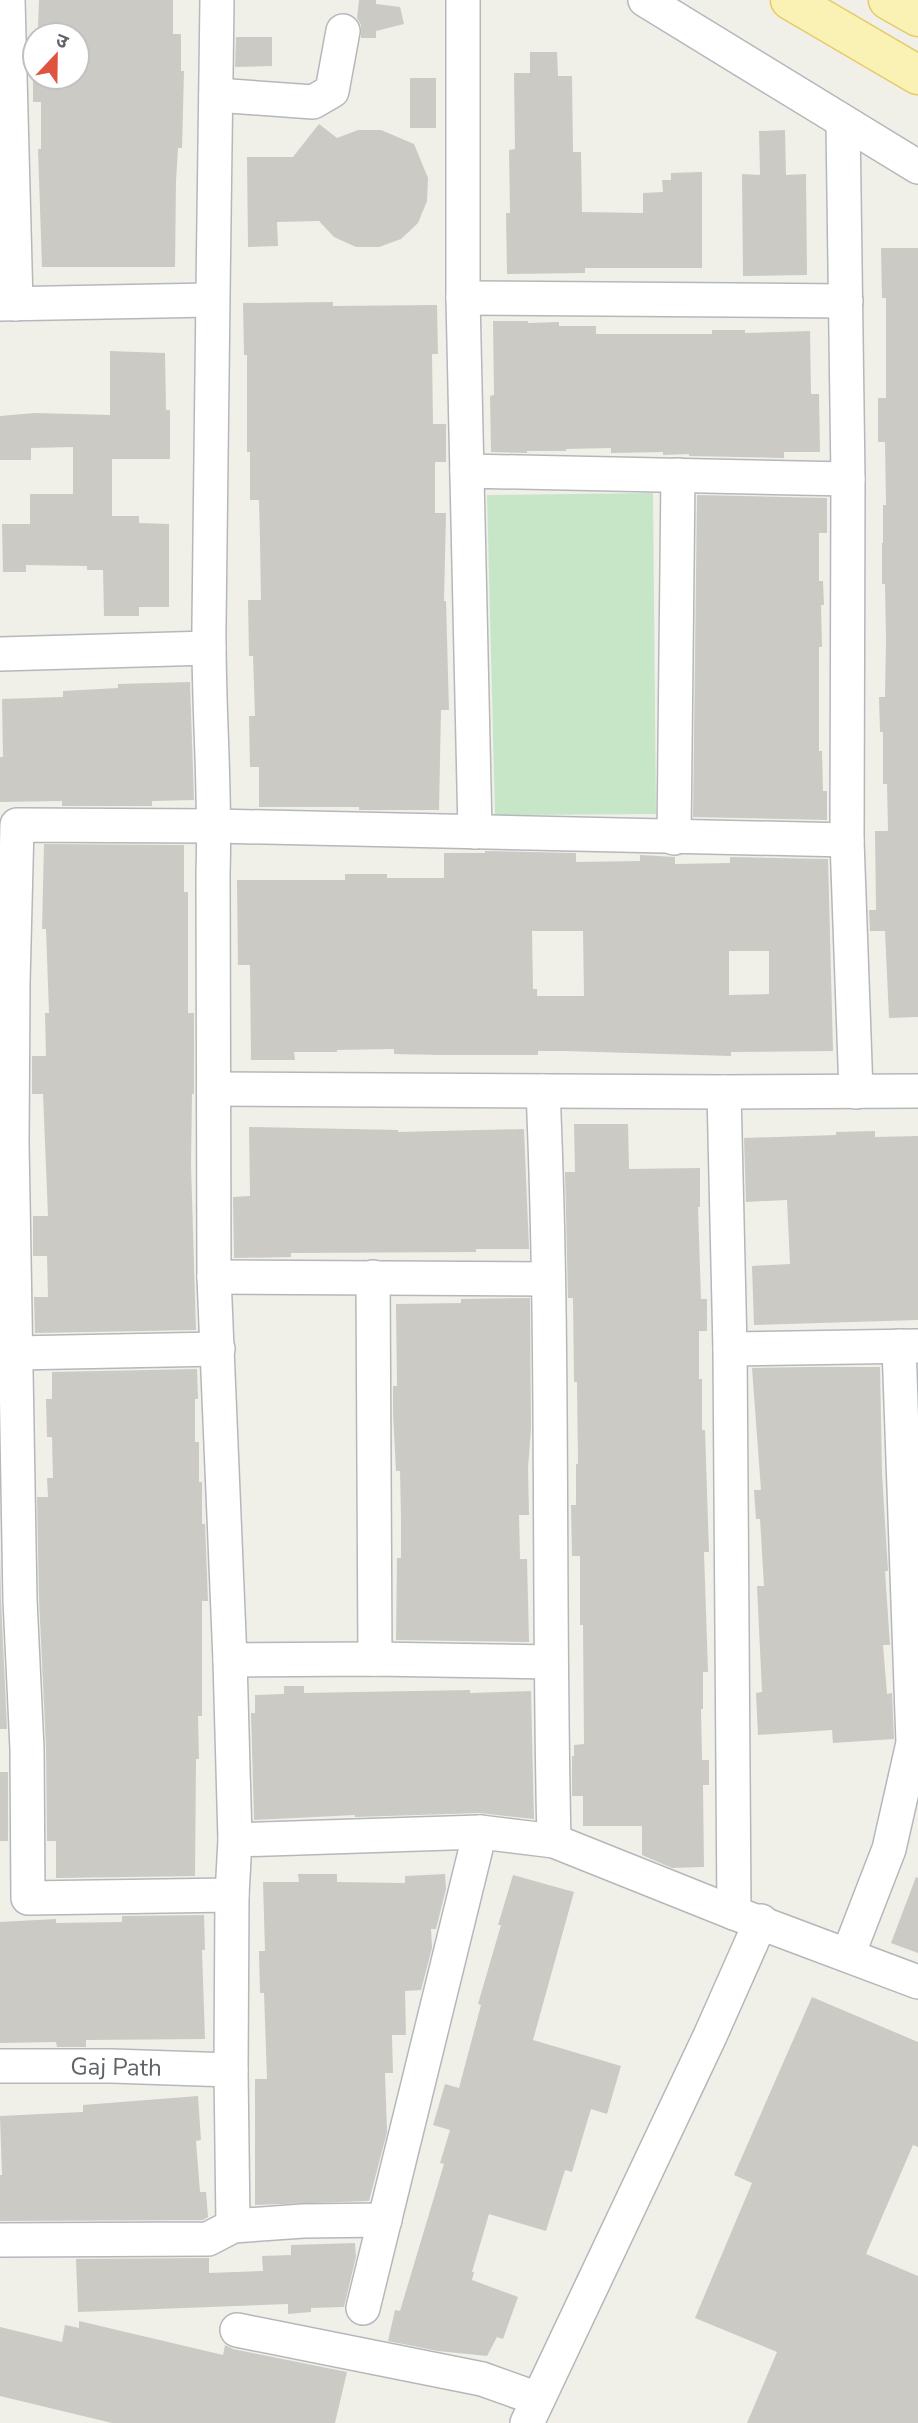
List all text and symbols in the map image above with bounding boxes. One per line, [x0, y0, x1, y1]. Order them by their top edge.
north arrow [21, 21, 91, 91]
text: उ [52, 27, 73, 56]
street label: Gaj Path [70, 2050, 162, 2084]

